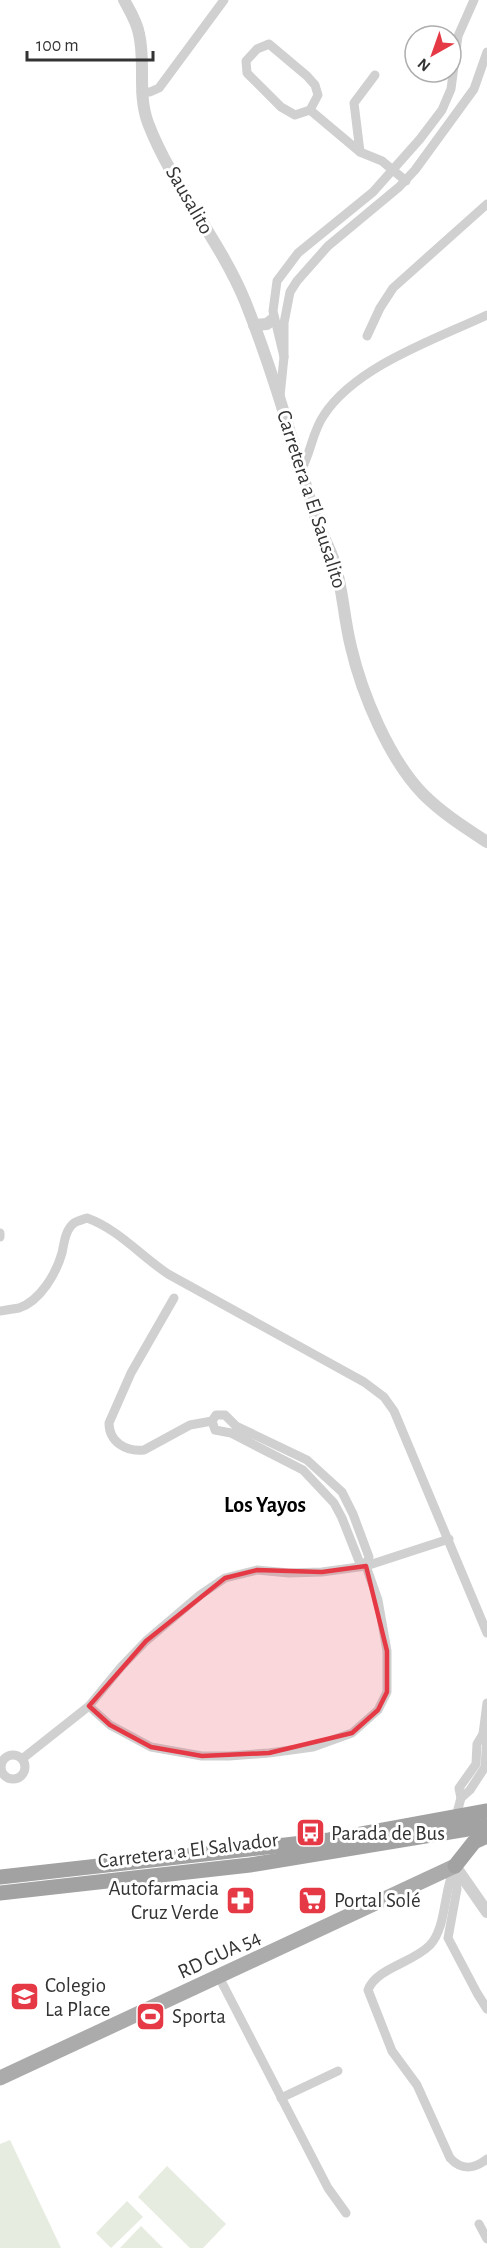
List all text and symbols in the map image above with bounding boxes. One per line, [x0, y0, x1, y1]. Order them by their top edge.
scale bar [27, 24, 153, 62]
north arrow [403, 24, 463, 84]
text: 100 m [36, 37, 79, 55]
text: N [415, 55, 433, 74]
street label: Sausalito [162, 163, 217, 238]
street label: Carretera a El Sausalito [273, 408, 350, 591]
district label: Los Yayos [224, 1494, 306, 1517]
bus stop icon: Parada de Bus [294, 1817, 326, 1849]
place label: Parada de Bus [331, 1823, 445, 1844]
street label: Carretera a El Salvador [97, 1829, 280, 1872]
place label: Autofarmacia Cruz Verde [108, 1878, 219, 1923]
pharmacy icon: Autofarmacia Cruz Verde [224, 1884, 256, 1916]
supermarket icon: Portal Solé [297, 1884, 329, 1916]
place label: Portal Solé [334, 1890, 421, 1911]
street label: RD GUA 54 [175, 1926, 264, 1983]
place label: Colegio La Place [45, 1975, 110, 2020]
school or university icon: Colegio La Place [8, 1981, 40, 2013]
sports icon: Sporta [135, 2000, 167, 2032]
place label: Sporta [172, 2006, 226, 2027]

